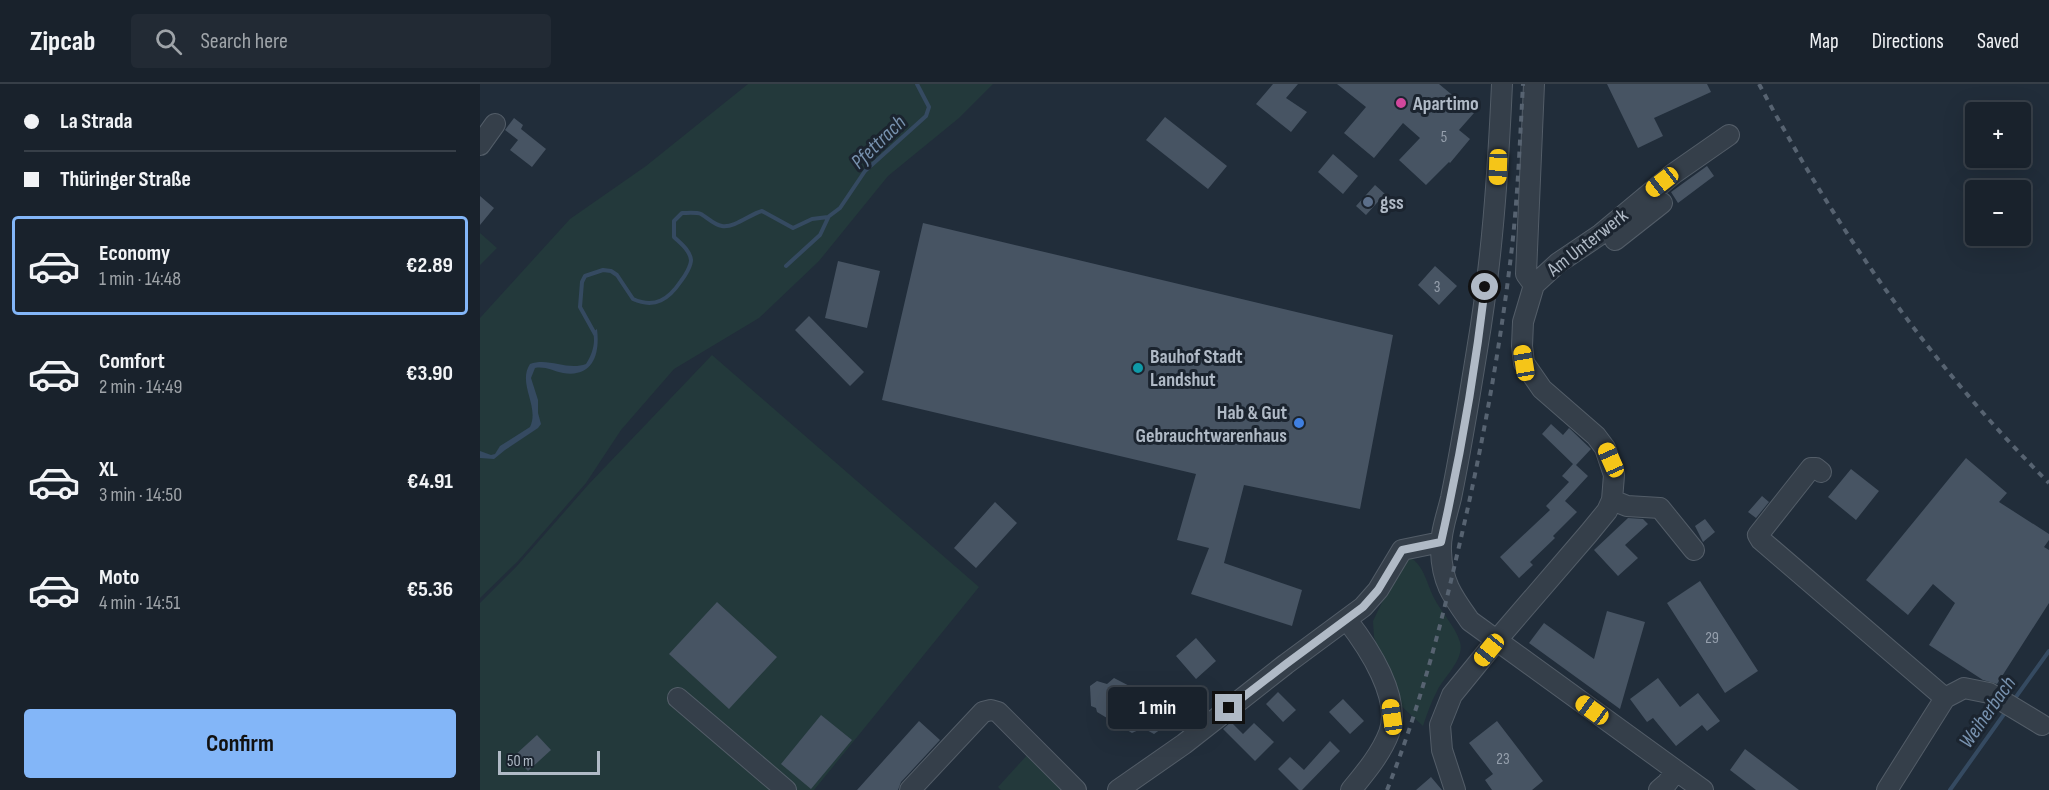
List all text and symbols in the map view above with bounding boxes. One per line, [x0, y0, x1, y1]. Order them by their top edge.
search box [131, 14, 551, 68]
text: Zipcab [30, 25, 95, 58]
icon: search [152, 25, 185, 58]
text: Search here [200, 28, 288, 55]
text: Map [1809, 29, 1839, 54]
text: Directions [1872, 29, 1944, 54]
text: Saved [1977, 29, 2019, 54]
place label: Apartimo [1412, 92, 1479, 116]
marker: Apartimo [1394, 96, 1408, 110]
map controls [1965, 102, 2031, 246]
button: + [1965, 102, 2031, 168]
text: La Strada [60, 108, 133, 135]
water label: Pfettrach [846, 110, 911, 174]
house number: 5 [1441, 128, 1447, 147]
car [1488, 149, 1508, 185]
car [1642, 164, 1682, 200]
text: Thüringer Straße [60, 166, 191, 193]
button: − [1965, 180, 2031, 246]
place label: gss [1380, 191, 1404, 215]
marker: gss [1361, 195, 1375, 209]
street label: Am Unterwerk [1542, 204, 1633, 282]
icon: car [27, 239, 81, 293]
text: Economy [99, 240, 170, 267]
text: €2.89 [406, 252, 453, 279]
text: 1 min · 14:48 [99, 267, 181, 291]
route start [1471, 273, 1498, 300]
house number: 3 [1434, 278, 1440, 297]
car [1512, 344, 1536, 382]
place label: Bauhof Stadt Landshut [1150, 345, 1243, 392]
icon: car [27, 347, 81, 401]
text: Comfort [99, 348, 165, 375]
text: €3.90 [406, 360, 453, 387]
marker: Bauhof Stadt Landshut [1131, 361, 1145, 375]
text: 2 min · 14:49 [99, 375, 182, 399]
place label: Hab & Gut Gebrauchtwarenhaus [1135, 401, 1287, 448]
marker: Hab & Gut Gebrauchtwarenhaus [1292, 416, 1306, 430]
car [1595, 440, 1627, 480]
icon: car [27, 455, 81, 509]
text: XL [99, 456, 118, 483]
text: €4.91 [407, 468, 453, 495]
text: 3 min · 14:50 [99, 483, 182, 507]
icon: car [27, 563, 81, 617]
text: Moto [99, 564, 139, 591]
text: €5.36 [407, 576, 453, 603]
text: 4 min · 14:51 [99, 591, 180, 615]
house number: 29 [1705, 629, 1719, 648]
car [1471, 630, 1507, 670]
water label: Weiherbach [1954, 671, 2021, 753]
callout: 1 min [1109, 687, 1208, 729]
car [1572, 692, 1612, 728]
route end [1215, 694, 1242, 721]
text: 1 min [1139, 696, 1176, 720]
car [1381, 698, 1403, 736]
button: Confirm [24, 709, 456, 778]
scale bar [498, 748, 600, 776]
house number: 23 [1496, 750, 1510, 769]
text: 50 m [507, 752, 533, 771]

